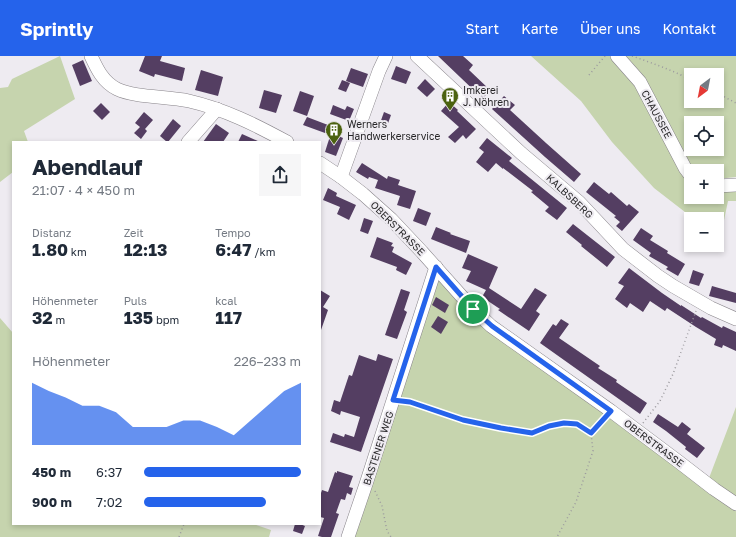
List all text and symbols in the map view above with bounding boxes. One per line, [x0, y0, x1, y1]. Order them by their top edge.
text: Sprintly [20, 17, 94, 40]
text: Start [466, 20, 499, 37]
text: Karte [521, 20, 558, 37]
text: Über uns [580, 20, 640, 37]
text: Kontakt [662, 20, 716, 37]
north arrow [684, 68, 724, 108]
map controls [684, 68, 724, 252]
place label: Imkerei J. Nöhren [463, 84, 509, 108]
building icon: Imkerei J. Nöhren [440, 86, 460, 111]
street label: CHAUSSEE [639, 88, 675, 140]
button: locate [684, 116, 724, 156]
place label: Werners Handwerkerservice [347, 118, 440, 142]
building icon: Werners Handwerkerservice [324, 120, 344, 145]
text: Abendlauf [32, 153, 142, 180]
button: share [259, 154, 301, 196]
button: + [684, 164, 724, 204]
street label: KALBSBERG [544, 171, 596, 221]
text: 21:07 · 4 × 450 m [32, 182, 135, 198]
street label: OBERSTRASSE [368, 198, 428, 258]
button: − [684, 212, 724, 252]
text: Distanz [32, 226, 71, 239]
text: Zeit [124, 226, 144, 239]
text: Tempo [215, 226, 251, 239]
text: 1.80 [32, 239, 68, 260]
text: 12:13 [124, 239, 167, 260]
text: 6:47 [215, 239, 251, 260]
text: km [68, 245, 87, 258]
text: /km [251, 245, 275, 258]
pin [456, 292, 490, 326]
text: Höhenmeter [32, 294, 98, 307]
text: Puls [124, 294, 147, 307]
text: kcal [215, 294, 237, 307]
icon: arrive [462, 298, 484, 320]
text: 32 [32, 307, 53, 328]
text: 135 [124, 307, 153, 328]
text: 117 [215, 307, 242, 328]
text: m [53, 313, 65, 326]
text: bpm [153, 313, 179, 326]
text: Höhenmeter [32, 353, 110, 369]
text: 226–233 m [234, 353, 301, 369]
street label: BASTENER WEG [360, 409, 396, 487]
street label: OBERSTRASSE [622, 417, 686, 469]
text: 450 m [32, 464, 71, 480]
text: 6:37 [96, 464, 122, 480]
text: 900 m [32, 494, 72, 510]
text: 7:02 [96, 494, 122, 510]

